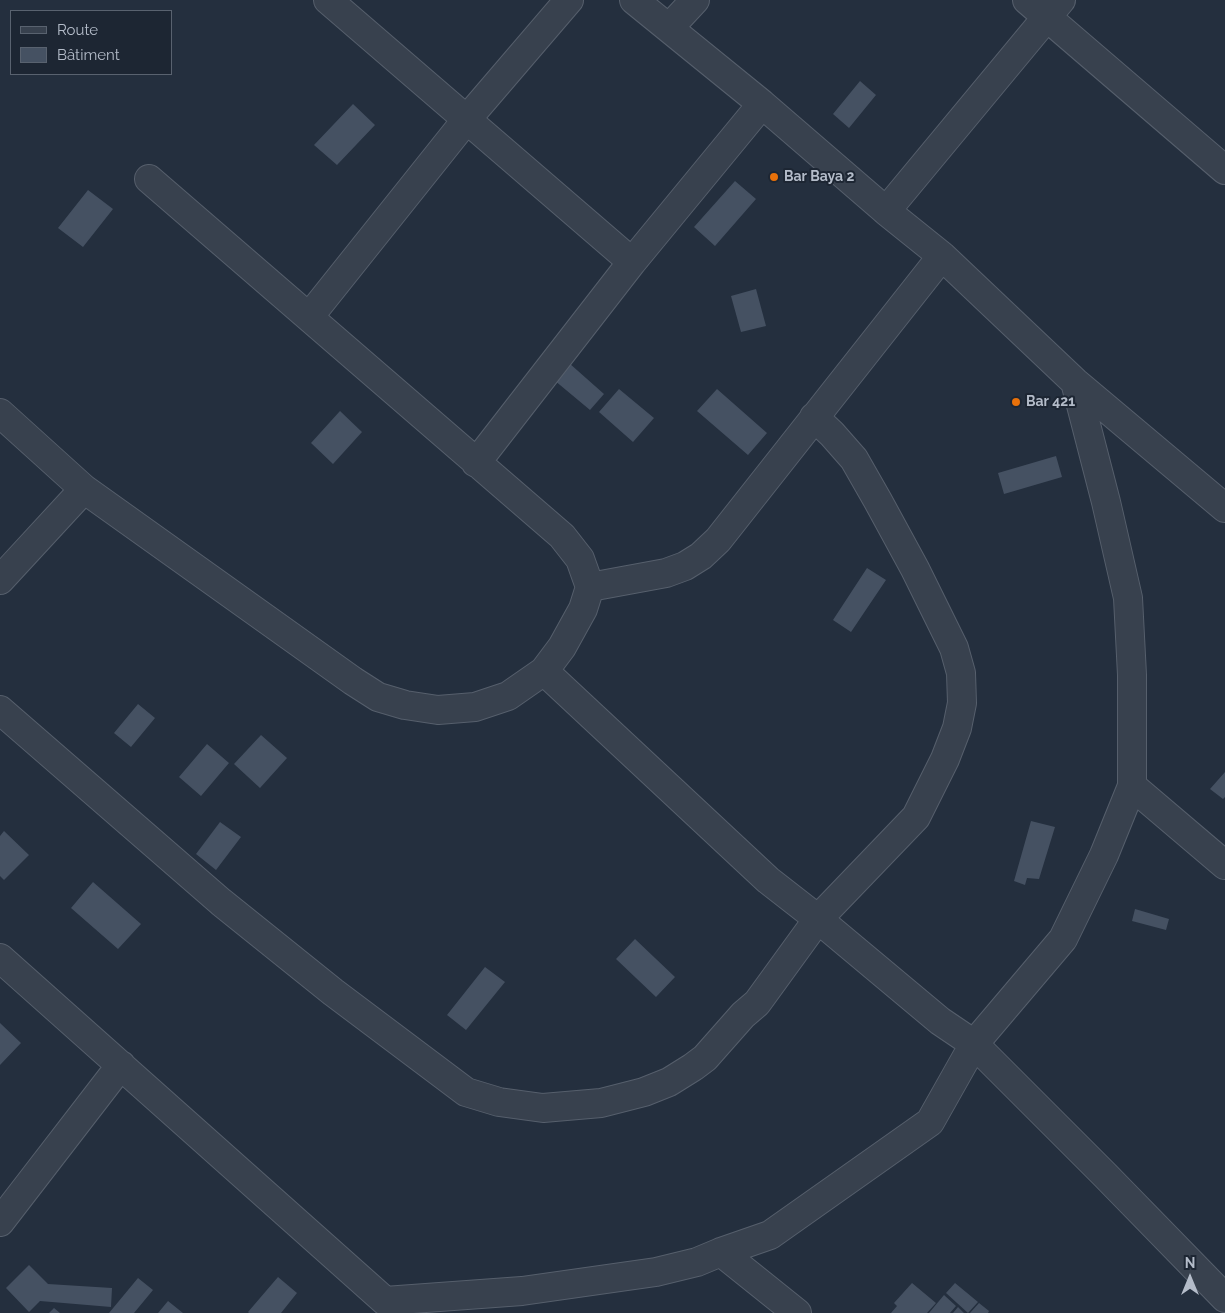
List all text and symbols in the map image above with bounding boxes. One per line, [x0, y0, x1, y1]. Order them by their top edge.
legend [10, 10, 172, 75]
text: Route [57, 21, 98, 39]
text: Bâtiment [57, 46, 120, 64]
place label: Bar Baya 2 [784, 169, 854, 185]
marker: Bar Baya 2 [768, 171, 780, 183]
place label: Bar 421 [1026, 394, 1075, 410]
marker: Bar 421 [1010, 396, 1022, 408]
north arrow [1165, 1253, 1215, 1303]
text: N [1185, 1255, 1195, 1271]

